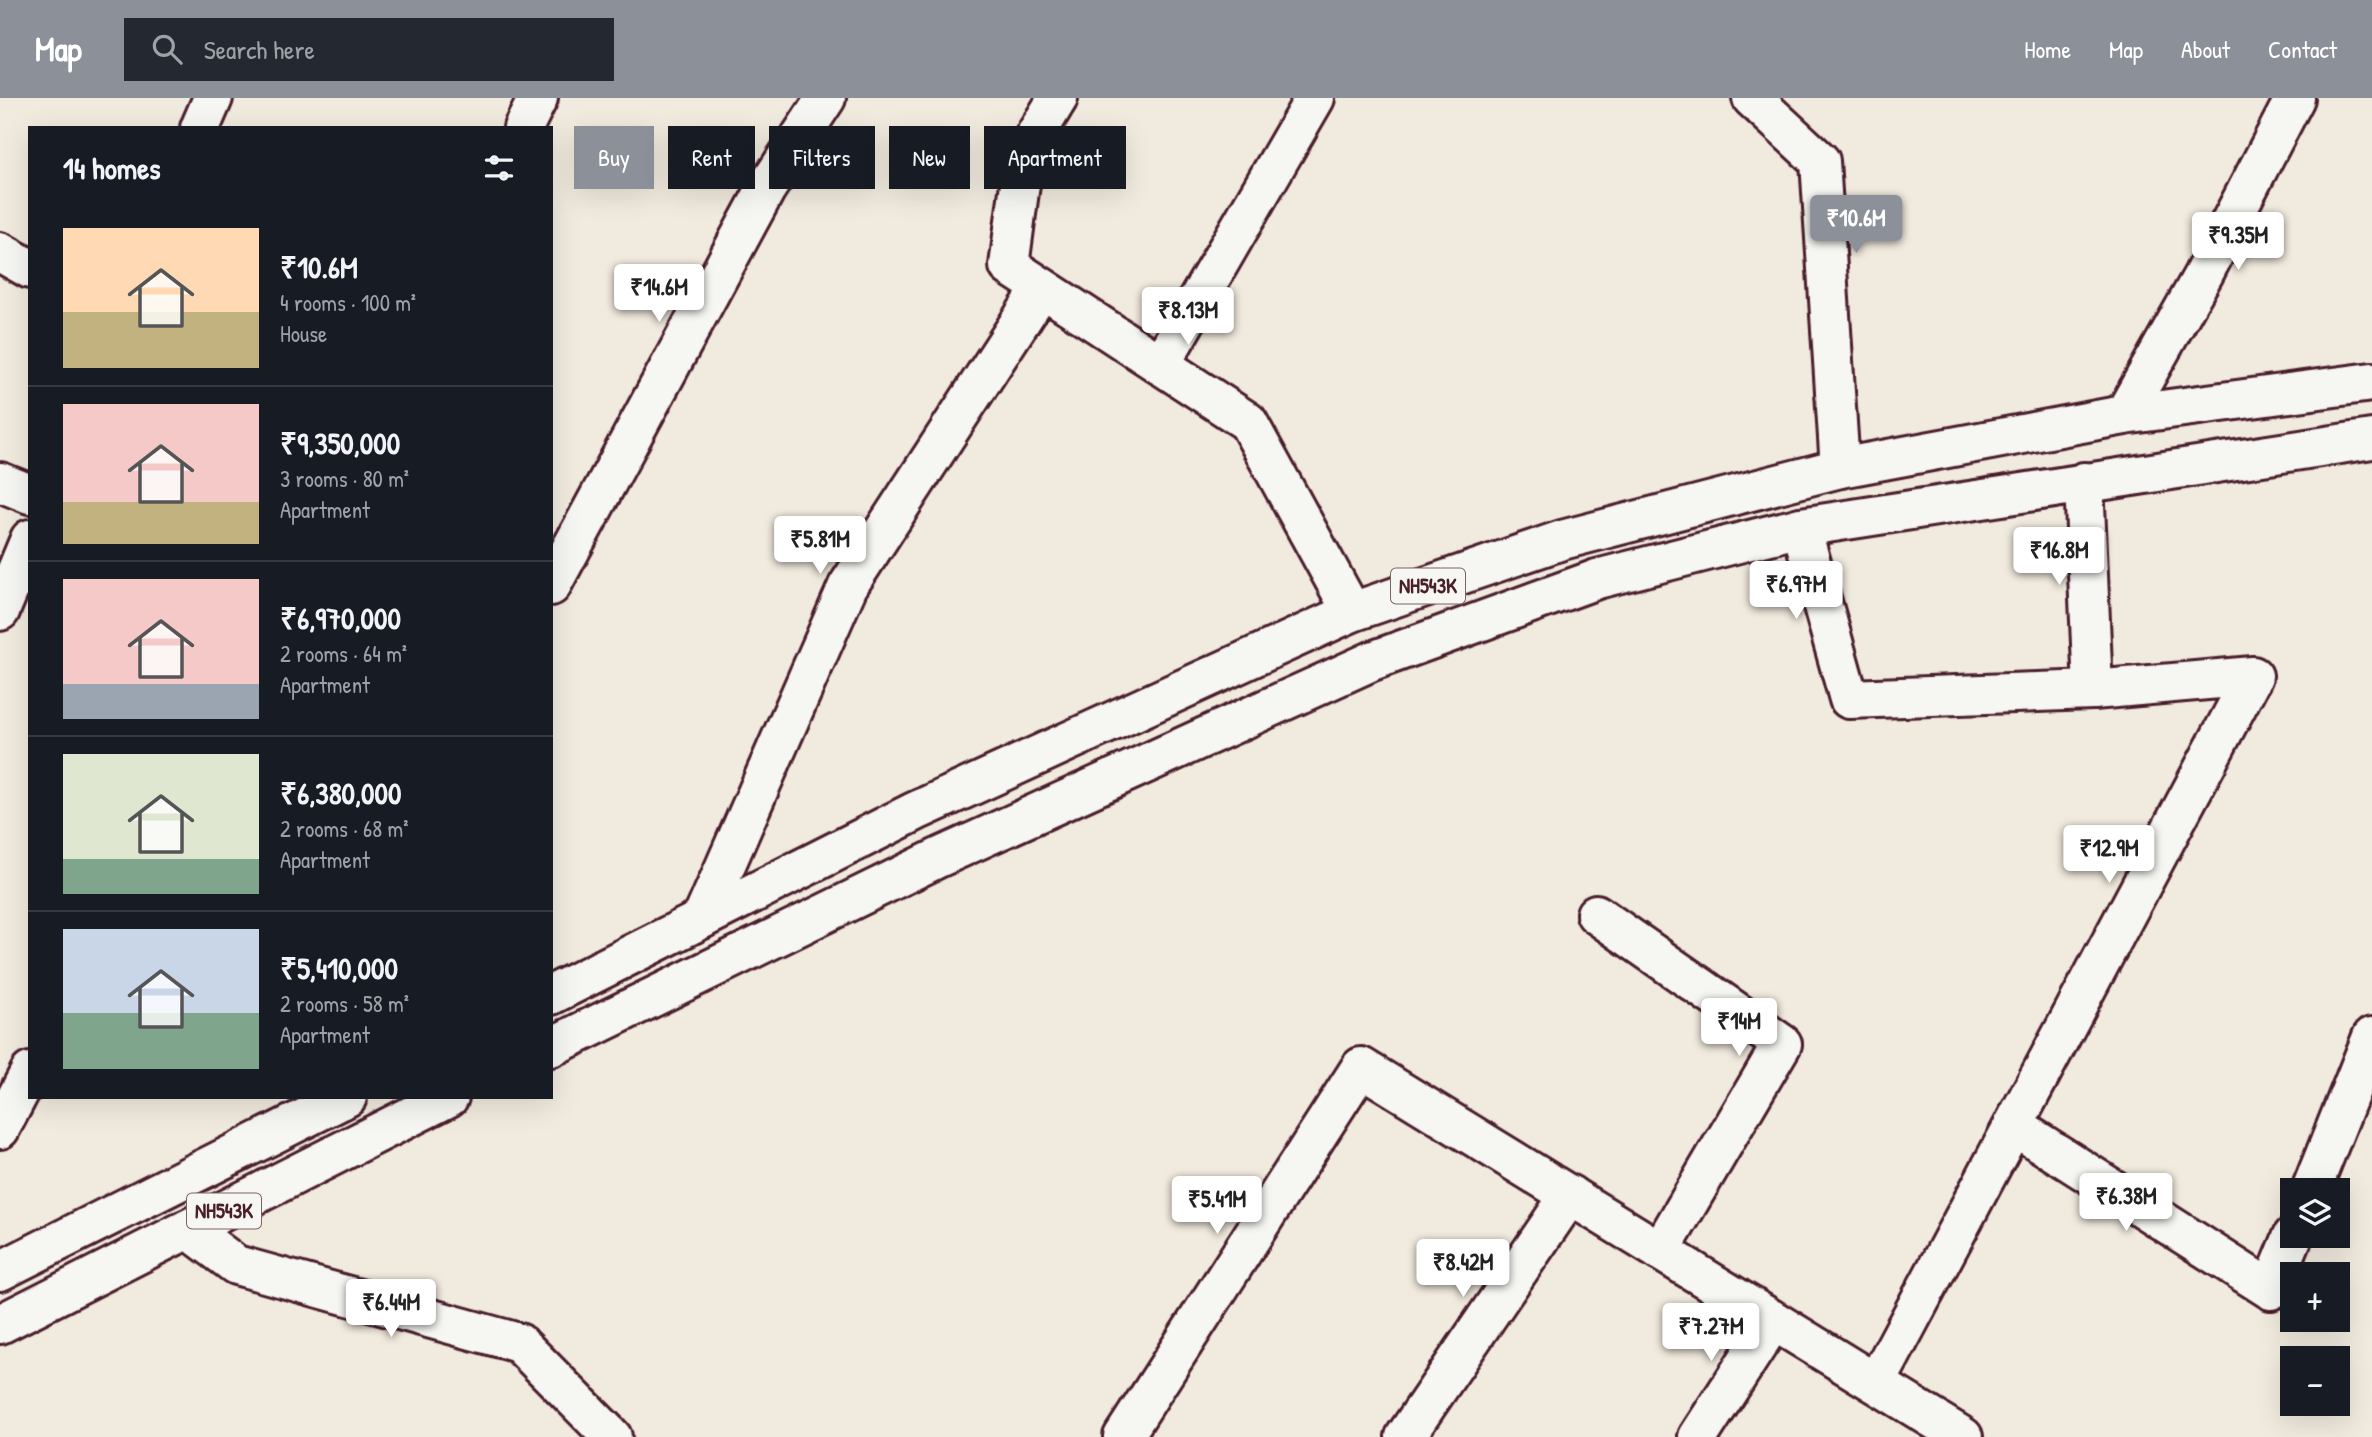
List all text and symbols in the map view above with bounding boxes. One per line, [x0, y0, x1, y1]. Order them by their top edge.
search box [124, 18, 614, 81]
text: Map [35, 27, 82, 71]
icon: search [148, 30, 186, 68]
text: Search here [204, 32, 315, 67]
text: Home [2024, 33, 2071, 65]
text: Map [2109, 33, 2143, 65]
text: About [2181, 33, 2230, 65]
text: Contact [2268, 33, 2337, 65]
chip: Buy [574, 126, 654, 189]
chip: Rent [668, 126, 755, 189]
chip: Filters [769, 126, 875, 189]
chip: New [889, 126, 970, 189]
chip: Apartment [984, 126, 1126, 189]
text: 14 homes [63, 148, 161, 188]
icon: filters [480, 149, 518, 187]
pin: ₹10.6M [1799, 195, 1913, 255]
text: ₹10.6M [1826, 202, 1886, 233]
pin: ₹9.35M [2181, 212, 2295, 272]
text: ₹9.35M [2208, 219, 2268, 250]
text: ₹10.6M [280, 247, 358, 287]
icon: home [119, 256, 203, 340]
pin: ₹14.6M [602, 264, 716, 324]
text: ₹14.6M [630, 271, 688, 302]
text: 4 rooms · 100 m² [280, 287, 416, 318]
pin: ₹8.13M [1131, 288, 1245, 347]
text: ₹8.13M [1158, 294, 1218, 325]
text: House [280, 318, 327, 349]
text: ₹9,350,000 [280, 423, 400, 463]
icon: home [119, 432, 203, 516]
text: 3 rooms · 80 m² [280, 463, 409, 494]
text: Apartment [280, 494, 370, 525]
pin: ₹5.81M [763, 517, 877, 576]
text: ₹5.81M [790, 523, 850, 554]
pin: ₹16.8M [2002, 528, 2116, 587]
text: ₹16.8M [2029, 534, 2089, 565]
pin: ₹6.97M [1739, 561, 1853, 621]
road number: NH543K [1391, 568, 1465, 603]
text: ₹6.97M [1766, 568, 1826, 599]
text: ₹6,970,000 [280, 598, 401, 638]
icon: home [119, 607, 203, 691]
text: 2 rooms · 64 m² [280, 638, 407, 669]
text: Apartment [280, 669, 370, 700]
text: ₹6,380,000 [280, 773, 401, 813]
icon: home [119, 782, 203, 866]
text: 2 rooms · 68 m² [280, 813, 408, 844]
pin: ₹12.9M [2052, 826, 2166, 885]
text: ₹12.9M [2079, 832, 2139, 863]
text: Apartment [280, 844, 370, 875]
text: ₹5,410,000 [280, 948, 398, 988]
icon: home [119, 957, 203, 1041]
text: 2 rooms · 58 m² [280, 988, 409, 1019]
pin: ₹14M [1698, 998, 1780, 1058]
text: ₹14M [1717, 1005, 1761, 1036]
text: Apartment [280, 1019, 370, 1050]
pin: ₹6.38M [2069, 1174, 2183, 1233]
pin: ₹5.41M [1160, 1176, 1274, 1236]
map controls [2280, 1178, 2350, 1416]
button: layers [2280, 1178, 2350, 1248]
text: ₹6.38M [2095, 1180, 2157, 1211]
text: ₹5.41M [1188, 1183, 1246, 1214]
road number: NH543K [187, 1194, 261, 1228]
pin: ₹8.42M [1406, 1240, 1520, 1299]
text: ₹8.42M [1432, 1246, 1494, 1277]
button: + [2280, 1262, 2350, 1332]
pin: ₹6.44M [334, 1280, 448, 1339]
text: ₹6.44M [362, 1286, 420, 1317]
pin: ₹7.27M [1654, 1304, 1768, 1363]
text: ₹7.27M [1678, 1310, 1744, 1341]
button: − [2280, 1346, 2350, 1416]

